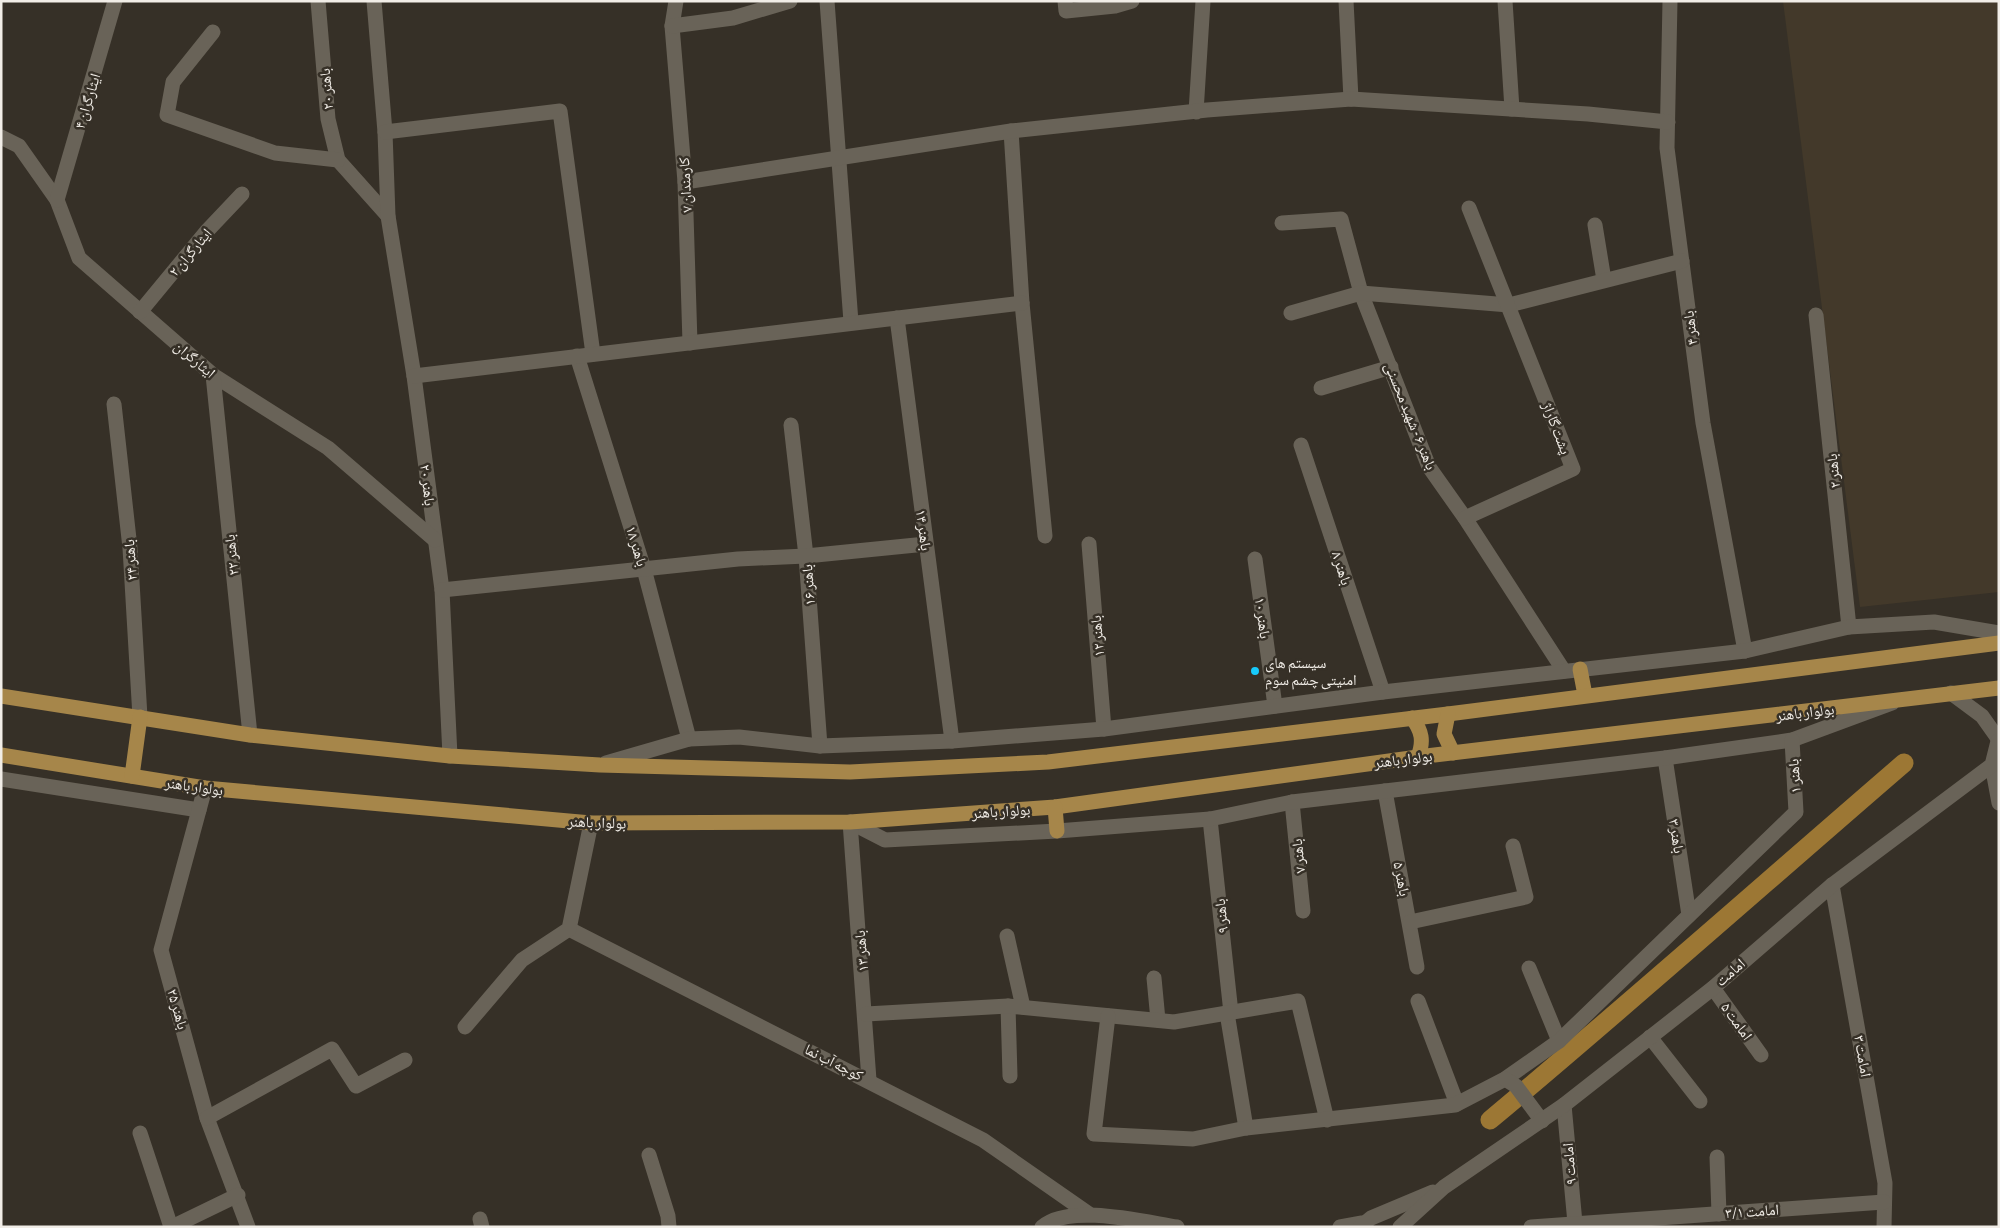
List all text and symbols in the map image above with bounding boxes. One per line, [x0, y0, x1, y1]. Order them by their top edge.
street label: باهنر ۲۰ [316, 67, 337, 110]
street label: ایثارگران ۴ [71, 71, 105, 131]
street label: کارمندان ۷ [675, 157, 697, 213]
street label: ایثارگران ۲ [165, 225, 216, 281]
street label: باهنر ۴ [1679, 310, 1702, 346]
street label: ایثارگران [170, 337, 219, 383]
street label: باهنر ۶ - شهید محسنی [1380, 360, 1440, 473]
street label: پشت گاراژ [1538, 399, 1575, 457]
street label: باهنر ۲ [1823, 453, 1844, 489]
street label: باهنر ۲۰ [416, 463, 439, 507]
street label: باهنر ۱۴ [912, 508, 935, 552]
street label: باهنر ۱۸ [622, 524, 651, 569]
street label: باهنر ۲۲ [220, 533, 243, 577]
street label: باهنر ۲۴ [120, 539, 141, 581]
street label: باهنر ۸ [1328, 549, 1355, 587]
street label: باهنر ۱۶ [798, 564, 819, 606]
street label: باهنر ۱۰ [1251, 596, 1274, 640]
street label: باهنر ۱۲ [1087, 614, 1108, 657]
place label: سیستم های امنیتی چشم سوم [1265, 654, 1357, 690]
marker: سیستم های امنیتی چشم سوم [1249, 665, 1261, 677]
street label: بولوار باهنر [1774, 700, 1835, 725]
street label: بولوار باهنر [1372, 747, 1433, 772]
street label: باهنر ۱ [1784, 758, 1805, 794]
street label: بولوار باهنر [163, 773, 224, 799]
street label: بولوار باهنر [970, 800, 1031, 823]
street label: بولوار باهنر [566, 812, 627, 833]
street label: باهنر ۳ [1665, 817, 1688, 855]
street label: باهنر ۷ [1288, 838, 1309, 874]
street label: باهنر ۵ [1389, 860, 1414, 898]
street label: باهنر ۹ [1211, 898, 1232, 934]
street label: باهنر ۱۳ [851, 929, 872, 972]
street label: امامت [1712, 955, 1748, 989]
street label: باهنر ۲۵ [163, 987, 192, 1032]
street label: امامت ۵ [1718, 999, 1756, 1043]
street label: امامت ۳ [1851, 1034, 1875, 1078]
street label: کوچه آب نما [802, 1040, 866, 1085]
street label: امامت ۹ [1559, 1142, 1579, 1186]
street label: امامت ۳/۱ [1725, 1201, 1779, 1221]

